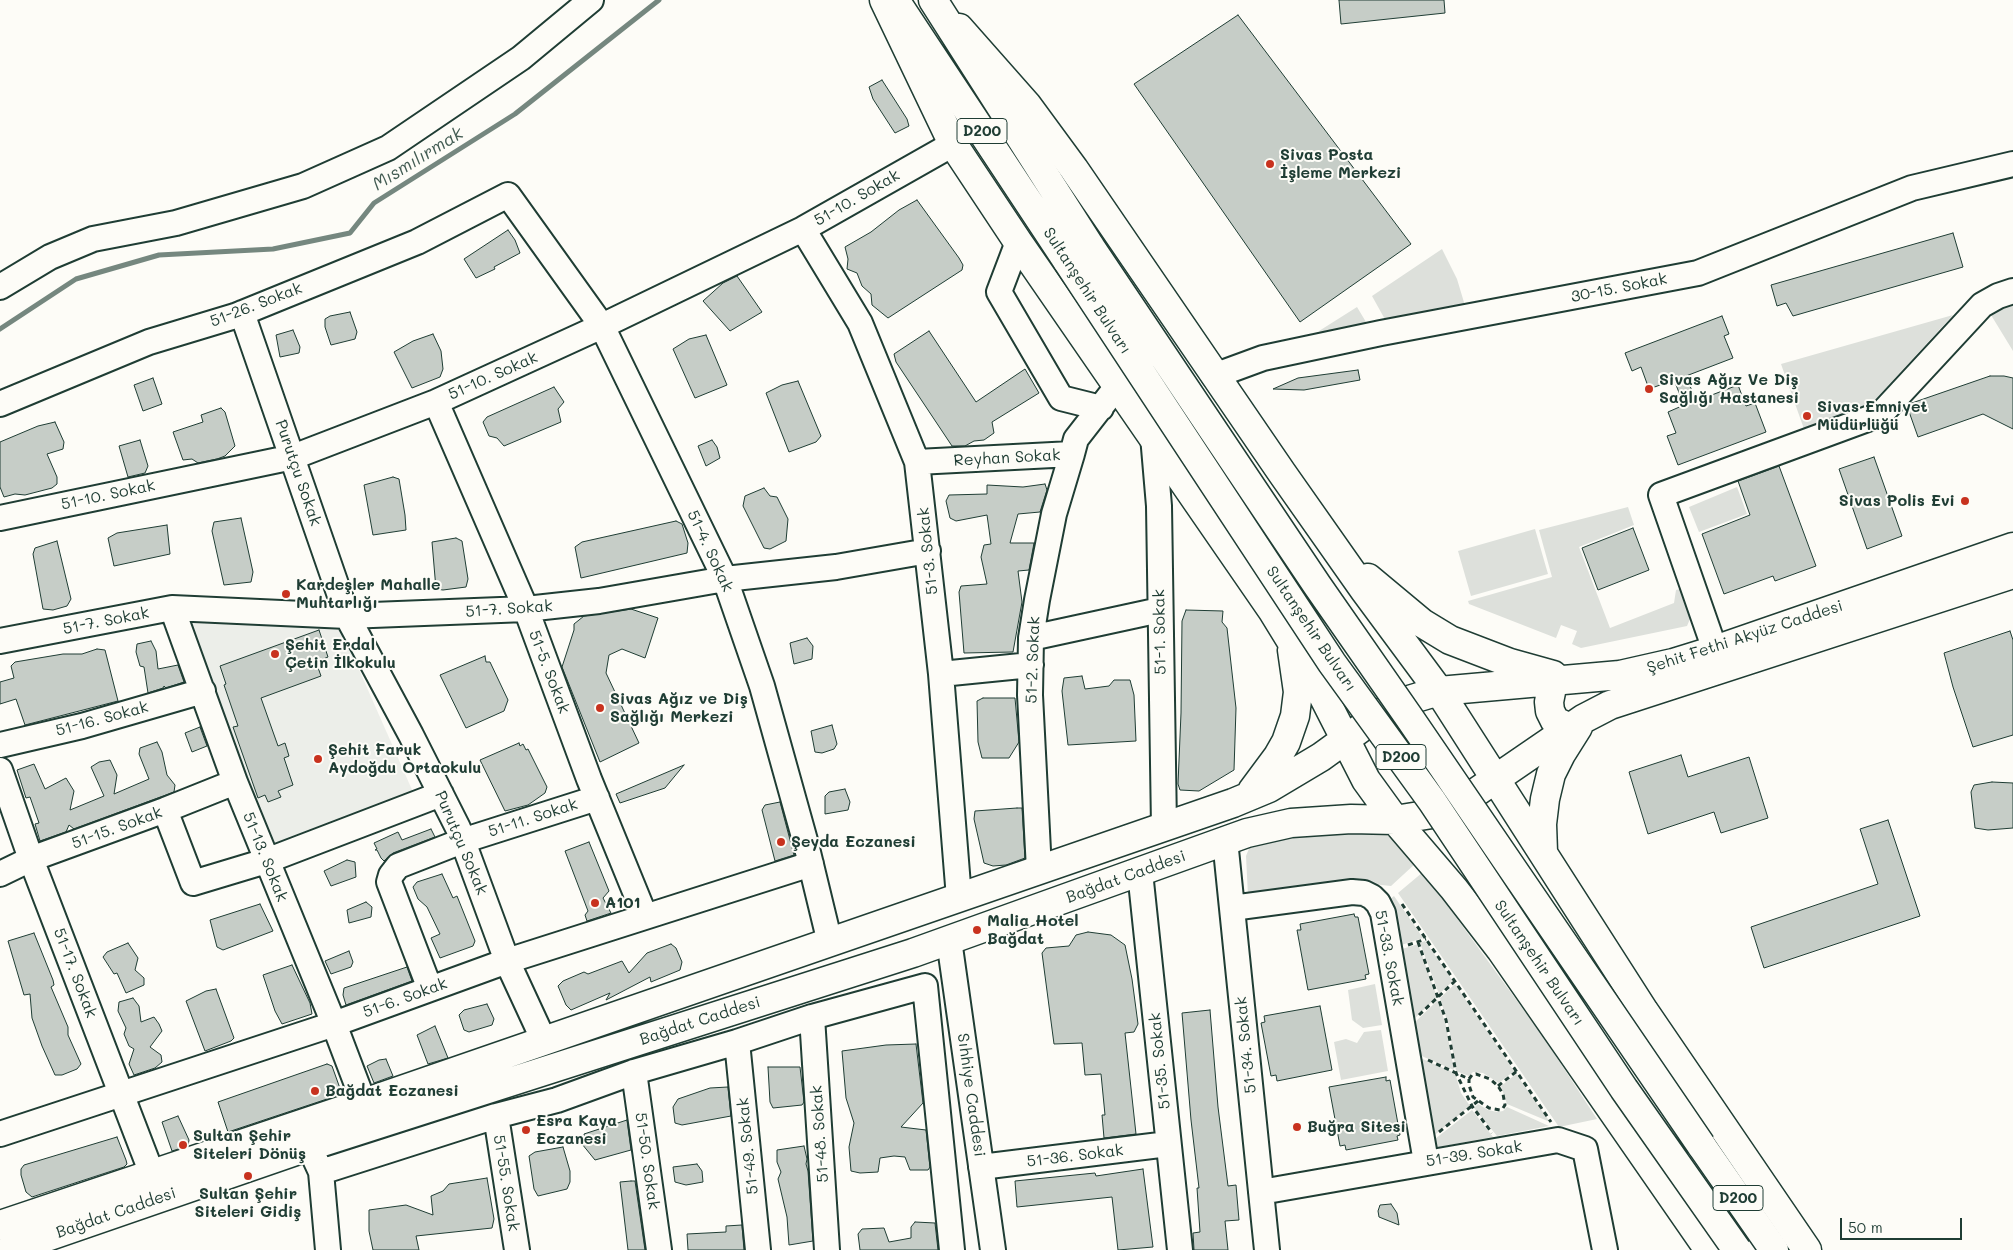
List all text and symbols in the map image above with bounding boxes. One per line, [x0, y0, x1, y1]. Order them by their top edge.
road number: D200 [957, 118, 1007, 144]
water label: Mısmılırmak [369, 123, 467, 195]
place label: Sivas Posta İşleme Merkezi [1280, 145, 1402, 183]
marker: Sivas Posta İşleme Merkezi [1264, 158, 1276, 170]
street label: 51-10. Sokak [811, 166, 903, 230]
street label: Sultanşehir Bulvarı [1039, 224, 1135, 358]
street label: 30-15. Sokak [1569, 269, 1669, 307]
street label: 51-26. Sokak [207, 279, 305, 331]
street label: 51-10. Sokak [445, 348, 541, 404]
place label: Sivas Ağız Ve Diş Sağlığı Hastanesi [1659, 370, 1799, 408]
marker: Sivas Ağız Ve Diş Sağlığı Hastanesi [1643, 383, 1655, 395]
place label: Sivas Emniyet Müdürlüğü [1817, 397, 1928, 435]
marker: Sivas Emniyet Müdürlüğü [1801, 410, 1813, 422]
street label: Purutçu Sokak [271, 417, 325, 529]
street label: Reyhan Sokak [953, 446, 1061, 470]
street label: 51-10. Sokak [59, 476, 157, 514]
place label: Sivas Polis Evi [1839, 491, 1955, 511]
marker: Sivas Polis Evi [1959, 495, 1971, 507]
street label: 51-3. Sokak [914, 506, 942, 596]
street label: 51-4. Sokak [683, 507, 737, 595]
street label: Sultanşehir Bulvarı [1262, 563, 1360, 695]
place label: Kardeşler Mahalle Muhtarlığı [296, 575, 440, 613]
marker: Kardeşler Mahalle Muhtarlığı [280, 588, 292, 600]
street label: 51-1. Sokak [1150, 589, 1170, 675]
street label: 51-7. Sokak [465, 596, 553, 622]
street label: Şehit Fethi Akyüz Caddesi [1645, 596, 1845, 678]
street label: 51-7. Sokak [61, 603, 151, 639]
street label: 51-2. Sokak [1022, 616, 1044, 704]
street label: 51-5. Sokak [524, 628, 574, 716]
place label: Şehit Erdal Çetin İlkokulu [285, 635, 396, 673]
marker: Şehit Erdal Çetin İlkokulu [269, 648, 281, 660]
place label: Sivas Ağız ve Diş Sağlığı Merkezi [610, 689, 748, 727]
street label: 51-16. Sokak [53, 697, 151, 741]
marker: Sivas Ağız ve Diş Sağlığı Merkezi [594, 702, 606, 714]
place label: Şehit Faruk Aydoğdu Ortaokulu [328, 740, 482, 778]
road number: D200 [1376, 744, 1426, 770]
marker: Şehit Faruk Aydoğdu Ortaokulu [312, 753, 324, 765]
street label: Purutçu Sokak [430, 788, 492, 898]
street label: 51-11. Sokak [486, 795, 580, 841]
street label: 51-15. Sokak [69, 803, 165, 853]
street label: 51-13. Sokak [238, 809, 292, 905]
place label: Şeyda Eczanesi [791, 832, 916, 852]
marker: Şeyda Eczanesi [775, 836, 787, 848]
street label: Bağdat Caddesi [1064, 846, 1188, 908]
place label: A101 [605, 893, 641, 913]
marker: A101 [589, 897, 601, 909]
street label: Sultanşehir Bulvarı [1490, 897, 1588, 1029]
street label: 51-33. Sokak [1370, 908, 1408, 1008]
place label: Malia Hotel Bağdat [987, 911, 1079, 949]
marker: Malia Hotel Bağdat [971, 924, 983, 936]
street label: 51-17. Sokak [49, 925, 101, 1021]
street label: 51-6. Sokak [360, 974, 450, 1022]
street label: Bağdat Caddesi [637, 992, 763, 1050]
street label: 51-34. Sokak [1231, 996, 1261, 1094]
street label: 51-35. Sokak [1145, 1012, 1175, 1110]
street label: Sıhhiye Caddesi [953, 1032, 989, 1158]
place label: Bağdat Eczanesi [325, 1081, 459, 1101]
marker: Bağdat Eczanesi [309, 1085, 321, 1097]
street label: 51-48. Sokak [807, 1085, 833, 1183]
street label: 51-49. Sokak [733, 1097, 763, 1195]
place label: Esra Kaya Eczanesi [536, 1111, 617, 1149]
street label: 51-50. Sokak [631, 1111, 663, 1211]
place label: Buğra Sitesi [1307, 1117, 1406, 1137]
marker: Buğra Sitesi [1291, 1121, 1303, 1133]
marker: Esra Kaya Eczanesi [520, 1124, 532, 1136]
place label: Sultan Şehir Siteleri Dönüş [193, 1126, 306, 1164]
street label: 51-55. Sokak [489, 1133, 523, 1233]
street label: 51-39. Sokak [1424, 1137, 1524, 1171]
marker: Sultan Şehir Siteleri Dönüş [177, 1139, 189, 1151]
street label: 51-36. Sokak [1025, 1141, 1125, 1171]
marker: Sultan Şehir Siteleri Gidiş [242, 1170, 254, 1182]
street label: Bağdat Caddesi [53, 1183, 179, 1243]
place label: Sultan Şehir Siteleri Gidiş [195, 1184, 301, 1222]
road number: D200 [1713, 1186, 1763, 1210]
scale bar [1843, 1208, 1966, 1240]
text: 50 m [1848, 1217, 1883, 1237]

